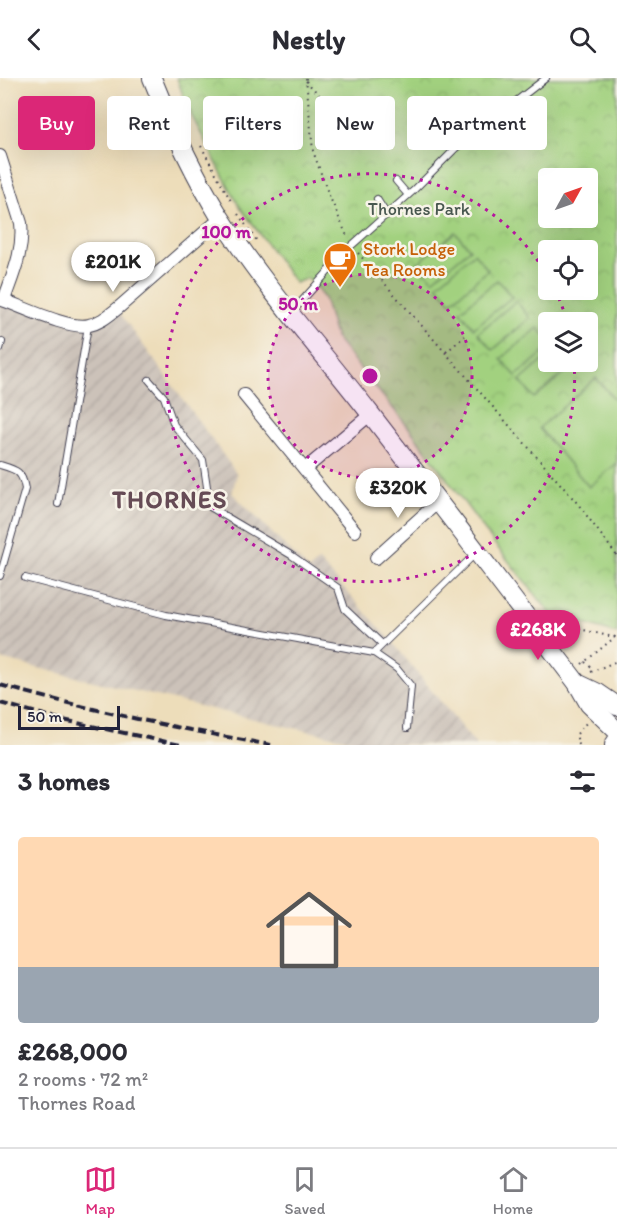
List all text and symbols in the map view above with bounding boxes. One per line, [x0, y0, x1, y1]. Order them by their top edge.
icon: back [18, 23, 51, 56]
text: Nestly [272, 23, 345, 56]
icon: search [566, 23, 599, 56]
chip: Buy [18, 96, 95, 150]
chip: Rent [107, 96, 191, 150]
chip: Filters [203, 96, 303, 150]
chip: New [315, 96, 395, 150]
chip: Apartment [407, 96, 547, 150]
north arrow [538, 168, 598, 228]
map controls [538, 168, 598, 372]
park label: Thornes Park [368, 198, 471, 220]
text: 100 m [201, 221, 252, 243]
place label: Stork Lodge Tea Rooms [363, 238, 455, 281]
button: locate [538, 240, 598, 300]
cafe icon: Stork Lodge Tea Rooms [322, 241, 358, 288]
pin: £201K [71, 242, 155, 293]
text: £201K [85, 249, 141, 273]
text: 50 m [278, 293, 319, 315]
button: layers [538, 312, 598, 372]
centre of rings [360, 366, 380, 386]
pin: £320K [356, 468, 440, 519]
text: £320K [369, 475, 427, 499]
district label: THORNES [111, 485, 228, 514]
pin: £268K [496, 610, 580, 661]
text: £268K [510, 617, 566, 641]
scale bar [18, 703, 120, 730]
text: 50 m [27, 707, 62, 726]
text: 3 homes [18, 765, 110, 797]
icon: filters [566, 765, 599, 798]
icon: home [255, 876, 363, 984]
text: £268,000 [18, 1035, 128, 1067]
text: 2 rooms · 72 m² [18, 1067, 148, 1091]
text: Thornes Road [18, 1091, 135, 1115]
tab: Map [84, 1163, 117, 1218]
tab: Saved [284, 1163, 325, 1218]
tab: Home [493, 1163, 533, 1218]

